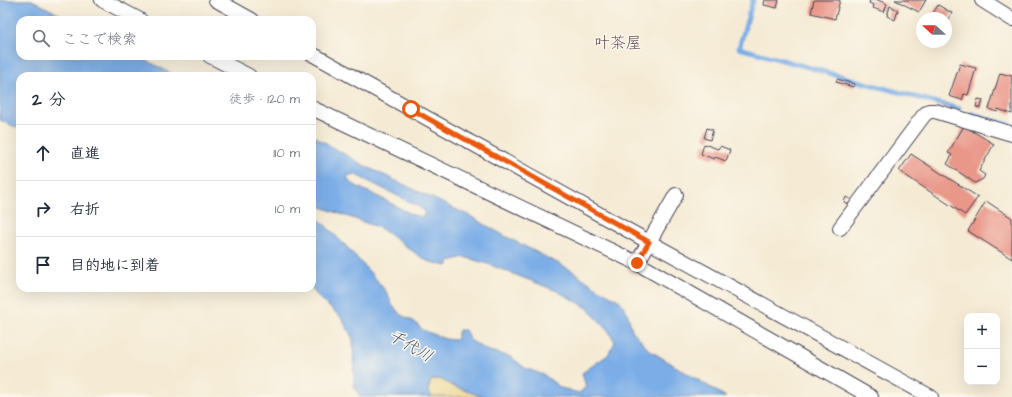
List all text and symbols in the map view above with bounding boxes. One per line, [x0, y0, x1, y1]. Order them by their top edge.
north arrow [916, 12, 952, 48]
search box [16, 16, 316, 60]
icon: search [30, 27, 52, 49]
text: ここで検索 [62, 29, 137, 50]
district label: 叶茶屋 [594, 32, 642, 54]
text: 2 分 [32, 88, 66, 112]
text: 徒歩 · 120 m [229, 90, 300, 108]
route start [402, 100, 420, 118]
icon: ahead [32, 142, 54, 164]
text: 直進 [70, 143, 100, 164]
text: 110 m [273, 144, 300, 162]
icon: right [32, 198, 54, 220]
text: 右折 [70, 199, 100, 220]
text: 10 m [275, 200, 300, 218]
icon: arrive [32, 254, 54, 276]
route end [628, 254, 646, 272]
text: 目的地に到着 [70, 255, 160, 276]
map controls [964, 313, 1000, 385]
button: + [964, 313, 1000, 349]
water label: 千代川 [384, 324, 437, 367]
button: − [964, 349, 1000, 385]

